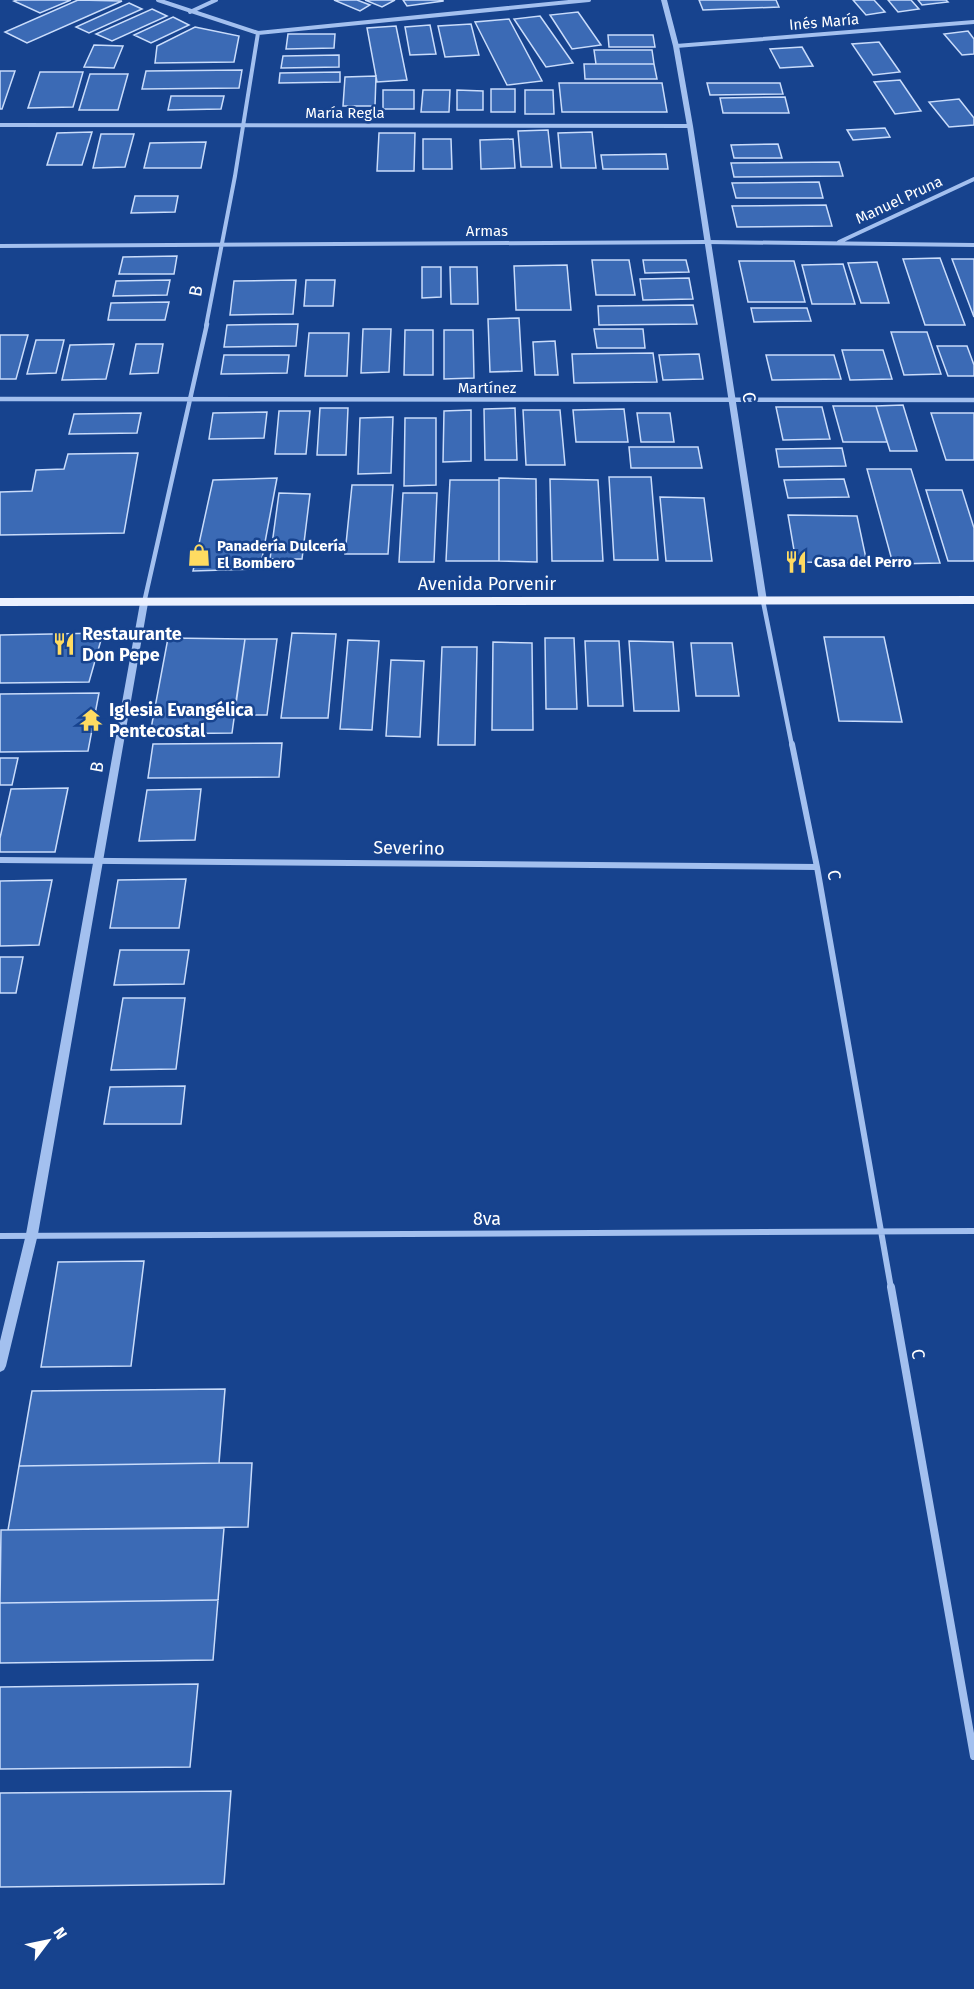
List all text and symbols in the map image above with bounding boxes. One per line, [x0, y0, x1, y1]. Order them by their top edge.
street label: Inés María [788, 10, 860, 34]
street label: María Regla [305, 104, 385, 122]
street label: Manuel Pruna [853, 172, 945, 228]
street label: Armas [466, 222, 508, 240]
street label: B [184, 283, 208, 298]
street label: Martínez [458, 379, 517, 397]
street label: C [737, 390, 761, 404]
place label: Panadería Dulcería El Bombero [217, 537, 346, 572]
shop icon: Panadería Dulcería El Bombero [186, 542, 212, 568]
restaurant icon: Casa del Perro [783, 549, 809, 575]
place label: Casa del Perro [814, 553, 912, 571]
street label: Avenida Porvenir [418, 573, 556, 595]
place label: Restaurante Don Pepe [82, 623, 182, 666]
restaurant icon: Restaurante Don Pepe [51, 631, 77, 657]
place label: Iglesia Evangélica Pentecostal [109, 699, 254, 742]
temple icon: Iglesia Evangélica Pentecostal [78, 707, 104, 733]
street label: B [85, 760, 109, 774]
street label: Severino [373, 836, 445, 860]
street label: C [822, 868, 846, 882]
street label: 8va [473, 1208, 501, 1230]
street label: C [906, 1347, 930, 1361]
north arrow [18, 1911, 78, 1971]
text: N [49, 1924, 71, 1943]

